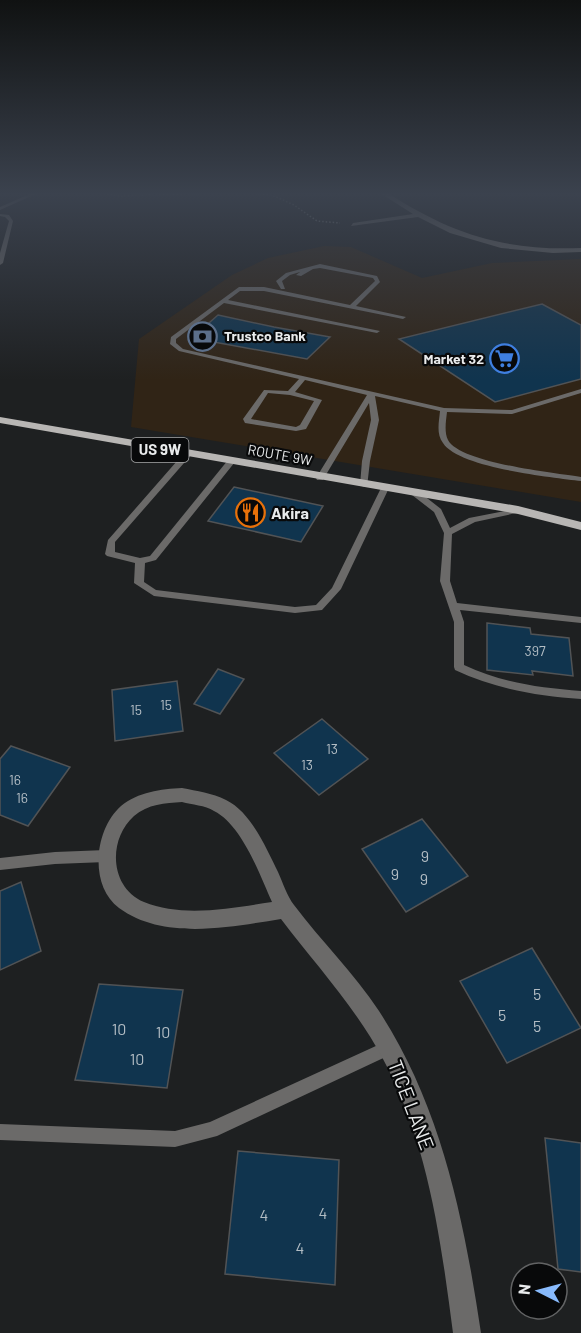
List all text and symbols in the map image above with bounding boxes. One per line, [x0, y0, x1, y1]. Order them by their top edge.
bank icon: Trustco Bank [187, 320, 219, 352]
place label: Trustco Bank [224, 327, 306, 344]
supermarket icon: Market 32 [489, 343, 521, 375]
place label: Market 32 [423, 350, 484, 367]
road number: US 9W [132, 438, 188, 462]
street label: ROUTE 9W [247, 440, 314, 469]
restaurant icon: Akira [234, 497, 266, 529]
place label: Akira [271, 503, 309, 522]
house number: 397 [524, 642, 546, 659]
house number: 15 [160, 696, 172, 713]
house number: 15 [130, 701, 142, 718]
house number: 13 [326, 740, 338, 757]
house number: 13 [301, 756, 313, 773]
house number: 16 [9, 771, 21, 788]
house number: 16 [16, 789, 28, 806]
house number: 9 [421, 846, 429, 865]
house number: 9 [391, 864, 399, 883]
house number: 9 [420, 869, 428, 888]
house number: 5 [533, 984, 541, 1003]
house number: 5 [498, 1005, 506, 1024]
house number: 5 [533, 1016, 541, 1035]
house number: 10 [112, 1019, 126, 1038]
house number: 10 [156, 1022, 170, 1041]
house number: 10 [130, 1049, 144, 1068]
street label: TICE LANE [384, 1056, 440, 1153]
house number: 4 [319, 1203, 327, 1222]
house number: 4 [260, 1205, 268, 1224]
house number: 4 [296, 1238, 304, 1257]
north arrow [509, 1261, 569, 1321]
text: N [514, 1283, 534, 1296]

